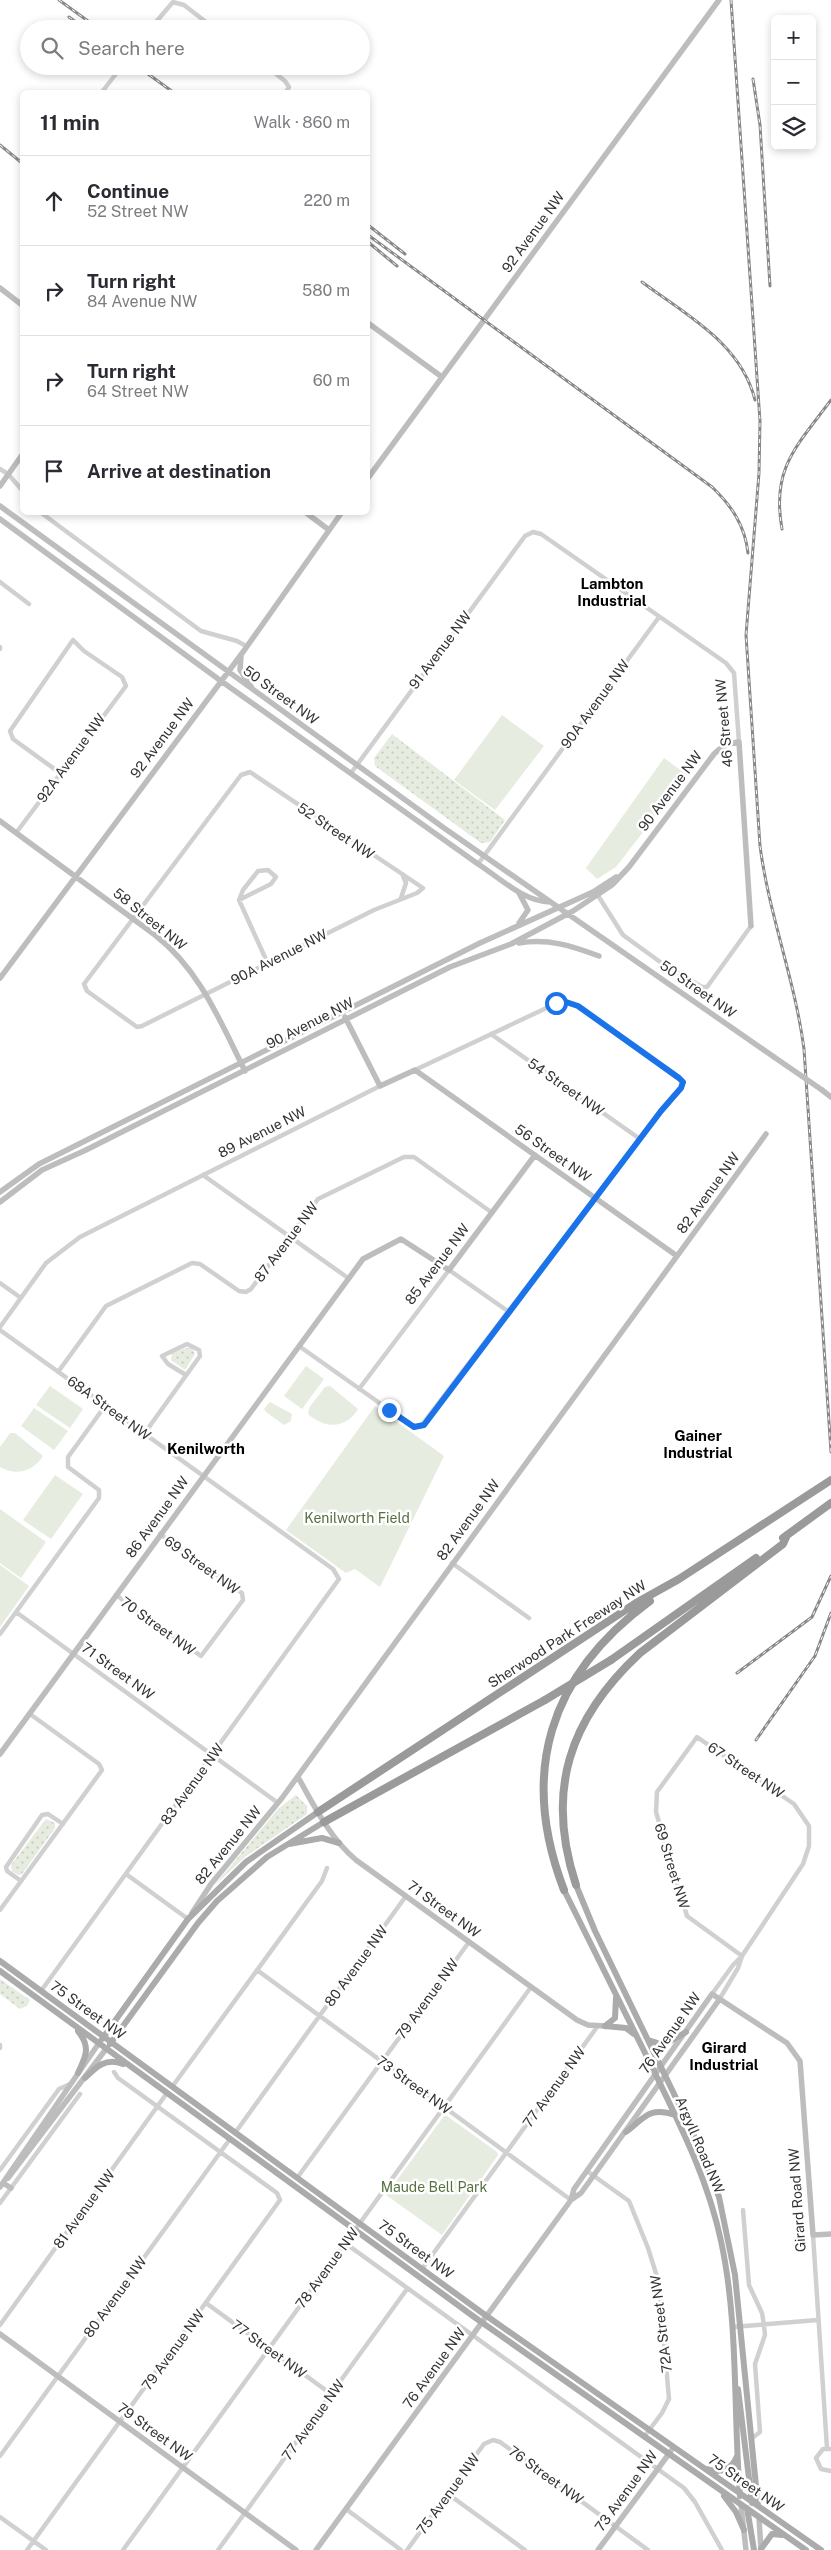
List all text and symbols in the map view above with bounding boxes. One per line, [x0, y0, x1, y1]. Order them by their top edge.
map controls [771, 15, 816, 150]
button: + [771, 15, 816, 60]
search box [20, 20, 370, 75]
icon: search [38, 34, 66, 62]
text: Search here [78, 37, 185, 59]
button: − [771, 60, 816, 105]
button: layers [771, 105, 816, 150]
text: 11 min [40, 110, 100, 135]
text: Walk · 860 m [254, 113, 350, 132]
text: Continue [87, 180, 169, 202]
icon: ahead [40, 187, 68, 215]
street label: 92 Avenue NW [498, 188, 568, 275]
text: 220 m [303, 191, 350, 210]
text: 52 Street NW [87, 202, 189, 221]
text: Turn right [87, 270, 176, 292]
icon: right [40, 277, 68, 305]
text: 580 m [302, 281, 350, 300]
text: 84 Avenue NW [87, 292, 197, 311]
text: Turn right [87, 360, 176, 382]
icon: right [40, 367, 68, 395]
text: 60 m [313, 371, 350, 390]
text: 64 Street NW [87, 382, 189, 401]
icon: arrive [40, 457, 68, 485]
text: Arrive at destination [87, 460, 271, 482]
district label: Lambton Industrial [577, 575, 647, 609]
street label: 91 Avenue NW [406, 607, 475, 692]
street label: 90A Avenue NW [557, 656, 633, 752]
street label: 50 Street NW [240, 662, 322, 728]
street label: 46 Street NW [712, 677, 736, 768]
street label: 92 Avenue NW [127, 694, 198, 781]
street label: 92A Avenue NW [33, 710, 109, 805]
street label: 90 Avenue NW [635, 747, 706, 834]
street label: 52 Street NW [295, 800, 378, 863]
street label: 58 Street NW [110, 885, 190, 954]
street label: 90A Avenue NW [228, 926, 330, 988]
street label: 50 Street NW [657, 957, 740, 1021]
route start [545, 992, 568, 1015]
street label: 90 Avenue NW [264, 994, 357, 1052]
street label: 54 Street NW [525, 1055, 608, 1120]
street label: 89 Avenue NW [215, 1103, 309, 1161]
street label: 56 Street NW [512, 1121, 595, 1186]
street label: 82 Avenue NW [673, 1149, 743, 1237]
street label: 87 Avenue NW [251, 1198, 322, 1285]
street label: 85 Avenue NW [402, 1220, 473, 1307]
street label: 68A Street NW [64, 1372, 154, 1444]
route end [378, 1399, 401, 1422]
district label: Gainer Industrial [663, 1427, 733, 1461]
district label: Kenilworth [167, 1440, 245, 1457]
street label: 86 Avenue NW [122, 1473, 192, 1561]
street label: 82 Avenue NW [433, 1476, 503, 1564]
park label: Kenilworth Field [304, 1510, 410, 1526]
street label: 69 Street NW [161, 1532, 243, 1598]
street label: Sherwood Park Freeway NW [485, 1577, 650, 1691]
street label: 70 Street NW [118, 1594, 199, 1659]
street label: 71 Street NW [79, 1639, 158, 1703]
street label: 67 Street NW [705, 1739, 788, 1802]
street label: 83 Avenue NW [157, 1740, 227, 1828]
street label: 82 Avenue NW [192, 1802, 265, 1887]
street label: 69 Street NW [651, 1821, 693, 1912]
street label: 71 Street NW [405, 1877, 484, 1941]
street label: 80 Avenue NW [321, 1922, 391, 2010]
street label: 79 Avenue NW [392, 1955, 462, 2042]
street label: 75 Street NW [47, 1977, 129, 2043]
street label: 76 Avenue NW [636, 1989, 704, 2077]
district label: Girard Industrial [689, 2039, 759, 2073]
street label: 77 Avenue NW [519, 2043, 589, 2130]
street label: 73 Street NW [373, 2052, 455, 2118]
street label: Argyll Road NW [672, 2094, 728, 2196]
street label: Girard Road NW [785, 2147, 809, 2253]
street label: 81 Avenue NW [50, 2166, 118, 2252]
park label: Maude Bell Park [381, 2179, 487, 2195]
street label: 75 Street NW [375, 2216, 457, 2282]
street label: 78 Avenue NW [292, 2224, 362, 2311]
street label: 80 Avenue NW [80, 2253, 150, 2341]
street label: 72A Street NW [647, 2274, 675, 2374]
street label: 79 Avenue NW [138, 2306, 208, 2393]
street label: 77 Street NW [228, 2316, 310, 2382]
street label: 76 Avenue NW [399, 2324, 469, 2411]
street label: 77 Avenue NW [278, 2376, 348, 2463]
street label: 79 Street NW [115, 2400, 196, 2465]
street label: 76 Street NW [506, 2443, 587, 2508]
street label: 73 Avenue NW [591, 2447, 661, 2534]
street label: 75 Avenue NW [413, 2450, 483, 2538]
street label: 75 Street NW [705, 2451, 788, 2515]

